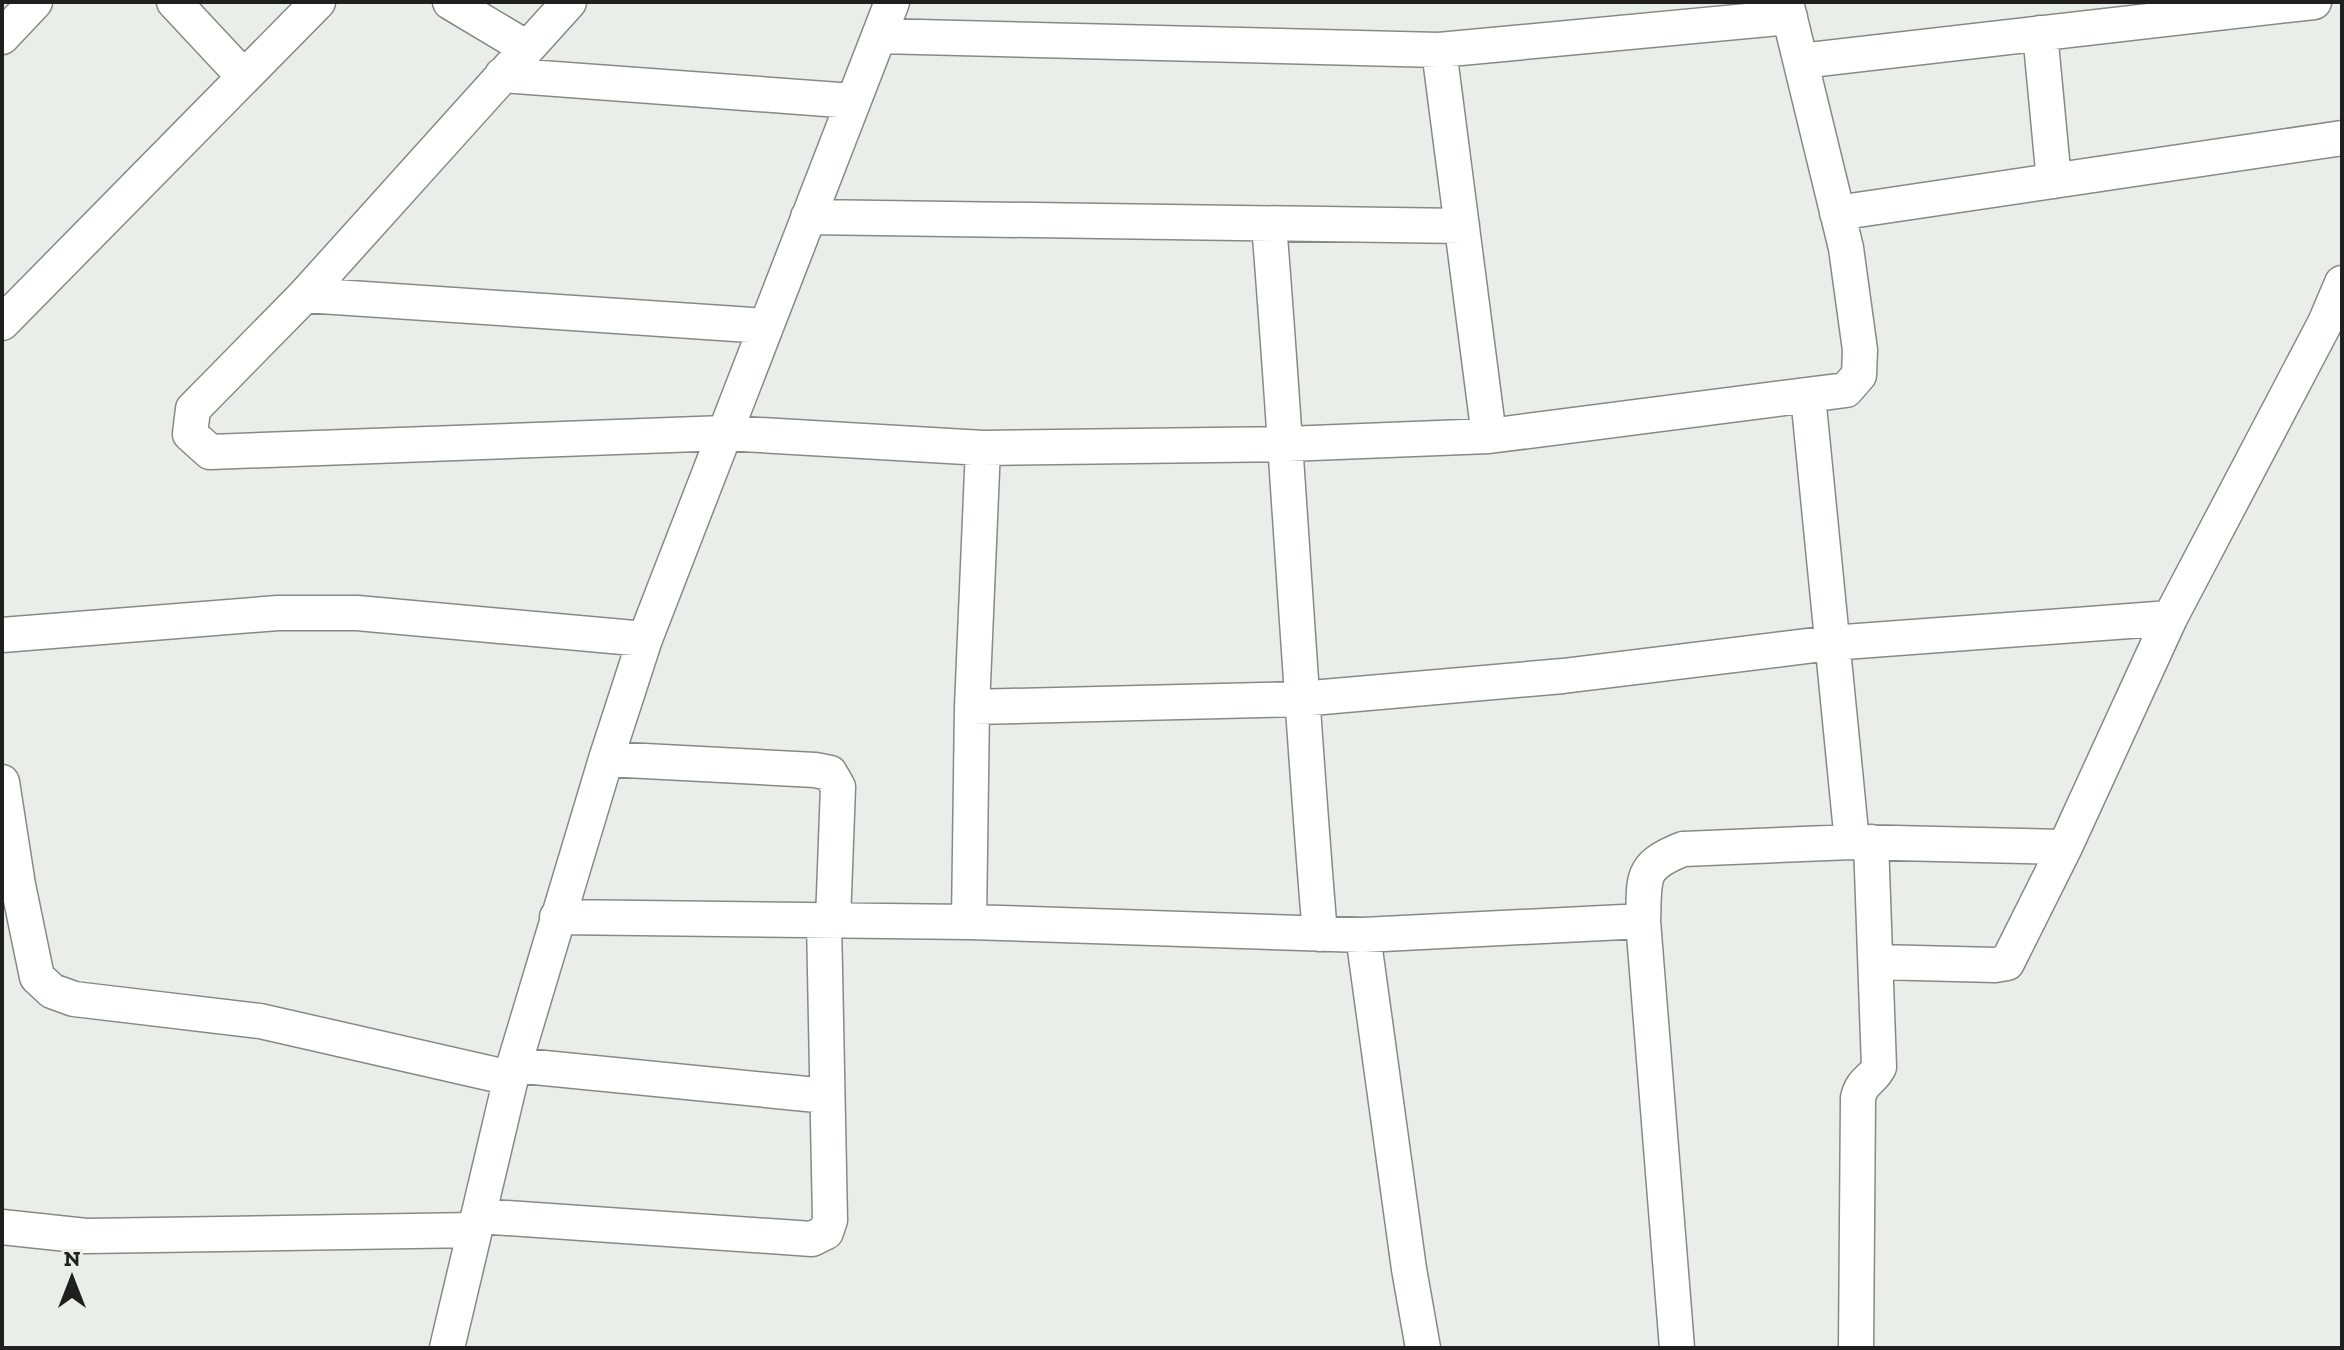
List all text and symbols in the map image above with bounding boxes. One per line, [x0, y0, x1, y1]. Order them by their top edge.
north arrow [32, 1238, 112, 1318]
text: N [64, 1245, 81, 1272]

